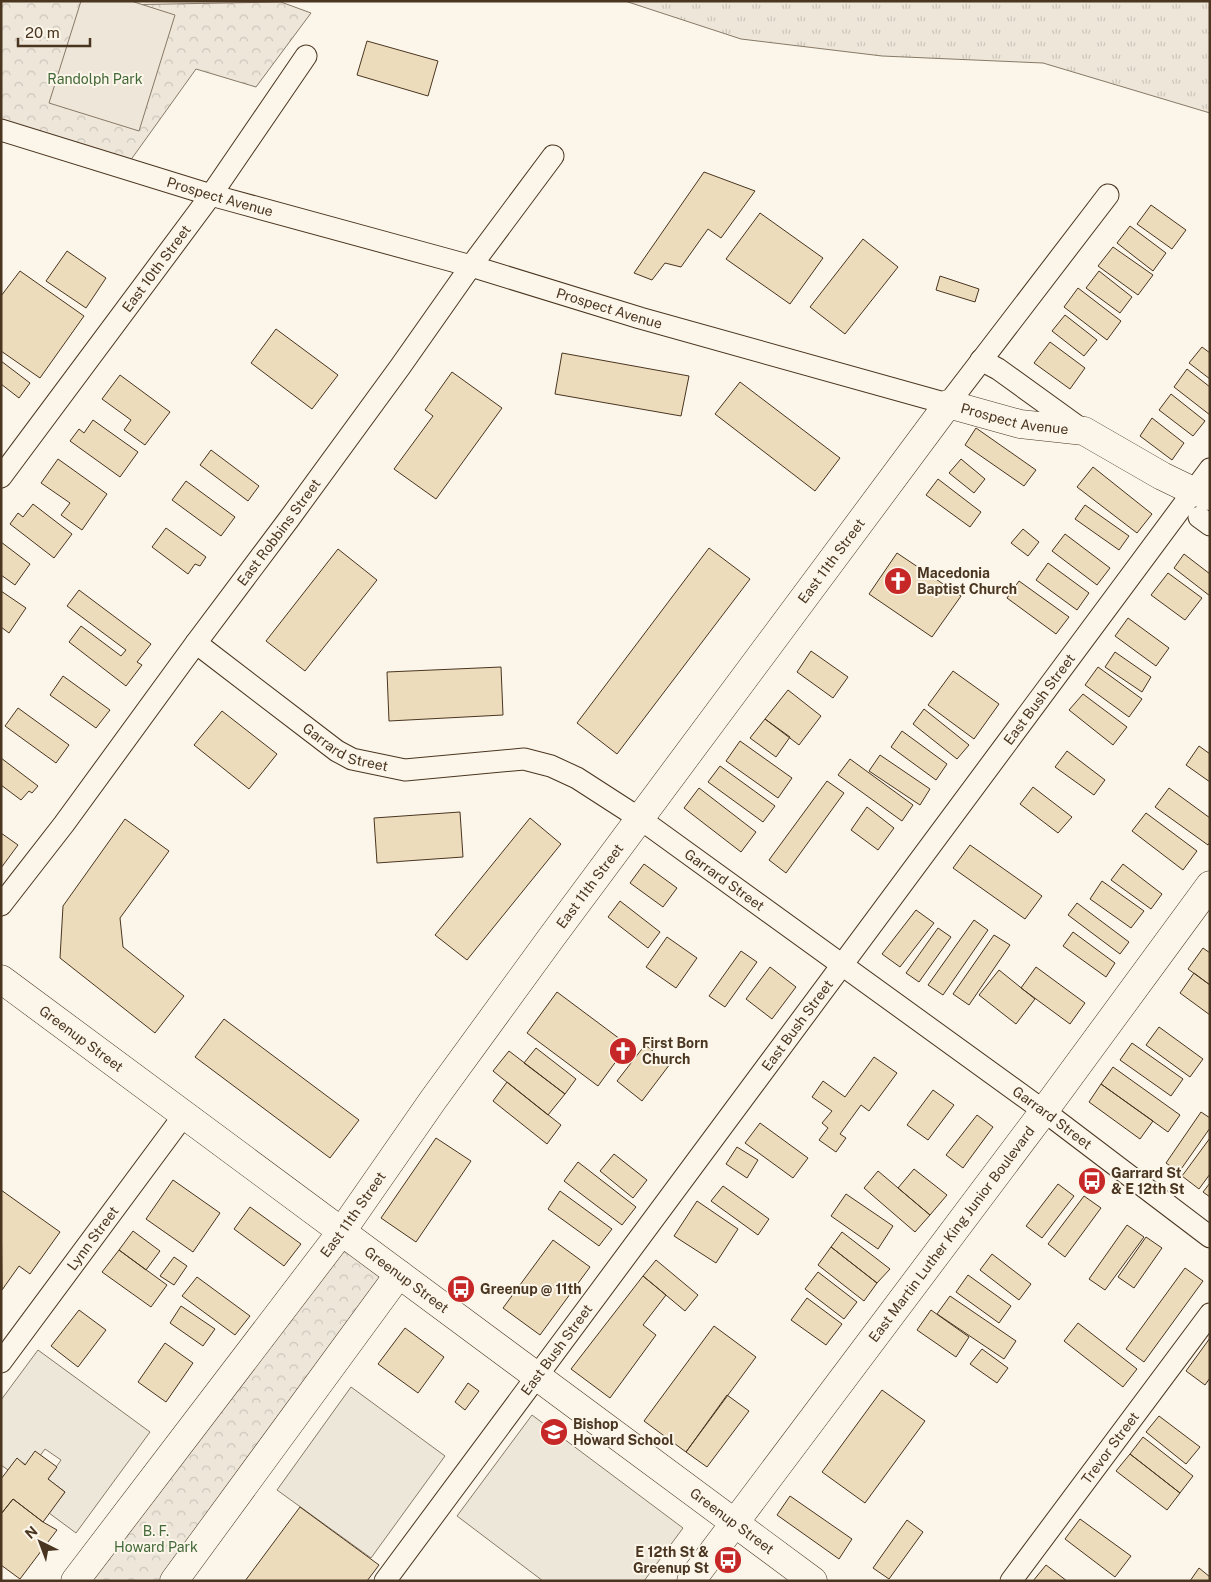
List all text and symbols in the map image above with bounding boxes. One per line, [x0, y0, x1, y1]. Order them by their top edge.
scale bar [18, 15, 90, 47]
text: 20 m [25, 24, 60, 41]
park label: Randolph Park [47, 71, 143, 87]
street label: Prospect Avenue [165, 174, 275, 220]
street label: East 10th Street [119, 222, 194, 315]
street label: Prospect Avenue [554, 285, 664, 332]
street label: Prospect Avenue [959, 400, 1069, 437]
street label: East Robbins Street [234, 476, 324, 589]
street label: East 11th Street [795, 515, 868, 606]
place label: Macedonia Baptist Church [917, 565, 1017, 597]
church icon: Macedonia Baptist Church [883, 566, 913, 596]
street label: East Bush Street [1000, 651, 1078, 748]
street label: Garrard Street [300, 720, 390, 774]
street label: East 11th Street [553, 840, 626, 931]
street label: Garrard Street [681, 846, 767, 914]
street label: East Bush Street [758, 977, 836, 1074]
street label: Greenup Street [36, 1002, 126, 1075]
place label: First Born Church [642, 1035, 708, 1067]
church icon: First Born Church [608, 1036, 638, 1066]
street label: Garrard Street [1010, 1083, 1095, 1152]
street label: East Martin Luther King Junior Boulevard [865, 1123, 1038, 1345]
place label: Garrard St & E 12th St [1111, 1165, 1185, 1197]
bus stop icon: Garrard St & E 12th St [1077, 1166, 1107, 1196]
street label: East 11th Street [317, 1169, 389, 1260]
street label: Lynn Street [64, 1203, 122, 1273]
street label: Greenup Street [362, 1243, 452, 1316]
bus stop icon: Greenup @ 11th [446, 1274, 476, 1304]
place label: Greenup @ 11th [480, 1281, 582, 1297]
street label: East Bush Street [518, 1301, 596, 1398]
street label: Trevor Street [1078, 1409, 1142, 1487]
place label: Bishop Howard School [573, 1416, 674, 1448]
school or university icon: Bishop Howard School [539, 1417, 569, 1447]
street label: Greenup Street [687, 1485, 777, 1557]
north arrow [15, 1517, 65, 1567]
text: N [22, 1523, 41, 1542]
park label: B. F. Howard Park [114, 1523, 198, 1555]
place label: E 12th St & Greenup St [633, 1544, 709, 1576]
bus stop icon: E 12th St & Greenup St [713, 1545, 743, 1575]

